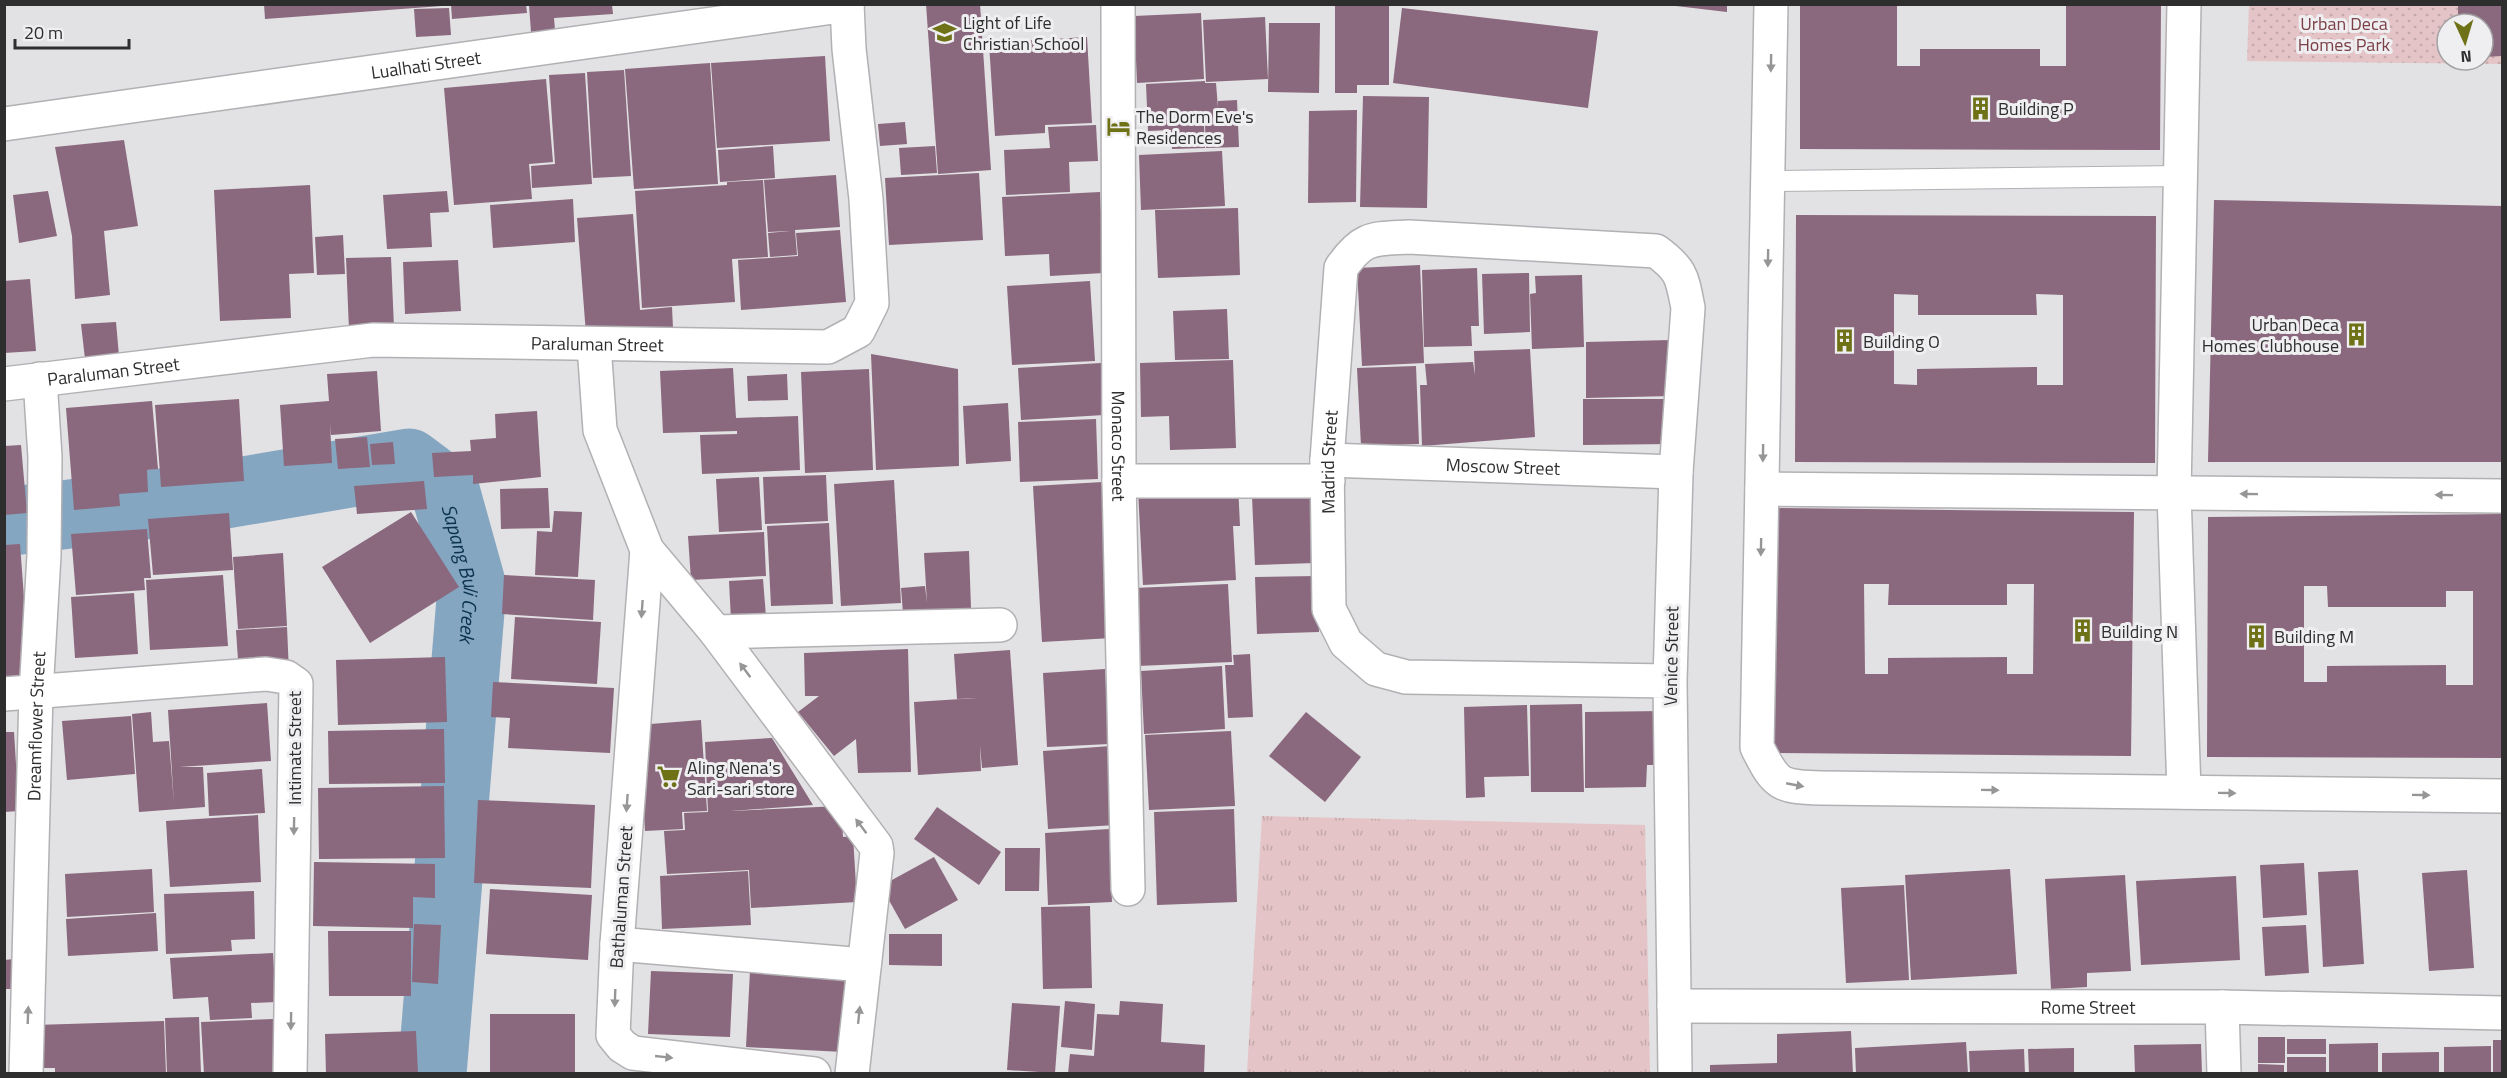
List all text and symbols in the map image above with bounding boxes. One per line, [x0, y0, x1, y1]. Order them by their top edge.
place label: Light of Life Christian School [963, 9, 1084, 57]
park label: Urban Deca Homes Park [2298, 10, 2391, 58]
scale bar [15, 12, 129, 50]
north arrow [2435, 12, 2495, 72]
text: 20 m [24, 19, 63, 46]
school or university icon: Light of Life Christian School [932, 19, 958, 45]
street label: Lualhati Street [369, 43, 483, 86]
text: N [2460, 45, 2472, 69]
one-way arrow [1766, 53, 1776, 72]
building icon: Building P [1967, 95, 1993, 121]
place label: Building P [1998, 95, 2074, 122]
place label: The Dorm Eve's Residences [1136, 103, 1254, 151]
hotel icon: The Dorm Eve's Residences [1105, 113, 1131, 139]
one-way arrow [1763, 248, 1772, 267]
place label: Urban Deca Homes Clubhouse [2202, 311, 2339, 359]
building icon: Urban Deca Homes Clubhouse [2344, 321, 2370, 347]
building icon: Building O [1832, 328, 1858, 354]
place label: Building O [1863, 328, 1940, 355]
street label: Paraluman Street [531, 329, 665, 358]
street label: Paraluman Street [46, 350, 181, 392]
street label: Monaco Street [1105, 390, 1133, 502]
street label: Madrid Street [1314, 408, 1344, 514]
one-way arrow [1758, 443, 1768, 462]
street label: Moscow Street [1445, 451, 1561, 482]
one-way arrow [2240, 489, 2259, 498]
one-way arrow [2435, 490, 2454, 500]
water label: Sapang Buli Creek [434, 500, 488, 646]
one-way arrow [1756, 538, 1766, 557]
one-way arrow [637, 599, 647, 618]
street label: Venice Street [1657, 605, 1685, 706]
building icon: Building N [2070, 618, 2096, 644]
place label: Building N [2101, 618, 2178, 645]
building icon: Building M [2243, 623, 2269, 649]
place label: Building M [2274, 623, 2354, 650]
street label: Dreamflower Street [20, 650, 52, 801]
one-way arrow [738, 662, 751, 678]
street label: Intimate Street [281, 690, 308, 805]
place label: Aling Nena's Sari-sari store [687, 754, 795, 802]
supermarket icon: Aling Nena's Sari-sari store [656, 764, 682, 790]
one-way arrow [1786, 781, 1805, 790]
one-way arrow [1980, 785, 1999, 795]
one-way arrow [2217, 788, 2236, 798]
one-way arrow [2412, 790, 2431, 800]
one-way arrow [623, 794, 632, 813]
one-way arrow [289, 817, 299, 836]
one-way arrow [855, 819, 867, 835]
street label: Bathaluman Street [603, 824, 639, 969]
one-way arrow [610, 988, 619, 1007]
street label: Rome Street [2040, 993, 2136, 1020]
one-way arrow [23, 1006, 32, 1025]
one-way arrow [854, 1006, 863, 1025]
one-way arrow [286, 1012, 295, 1031]
one-way arrow [655, 1052, 674, 1061]

